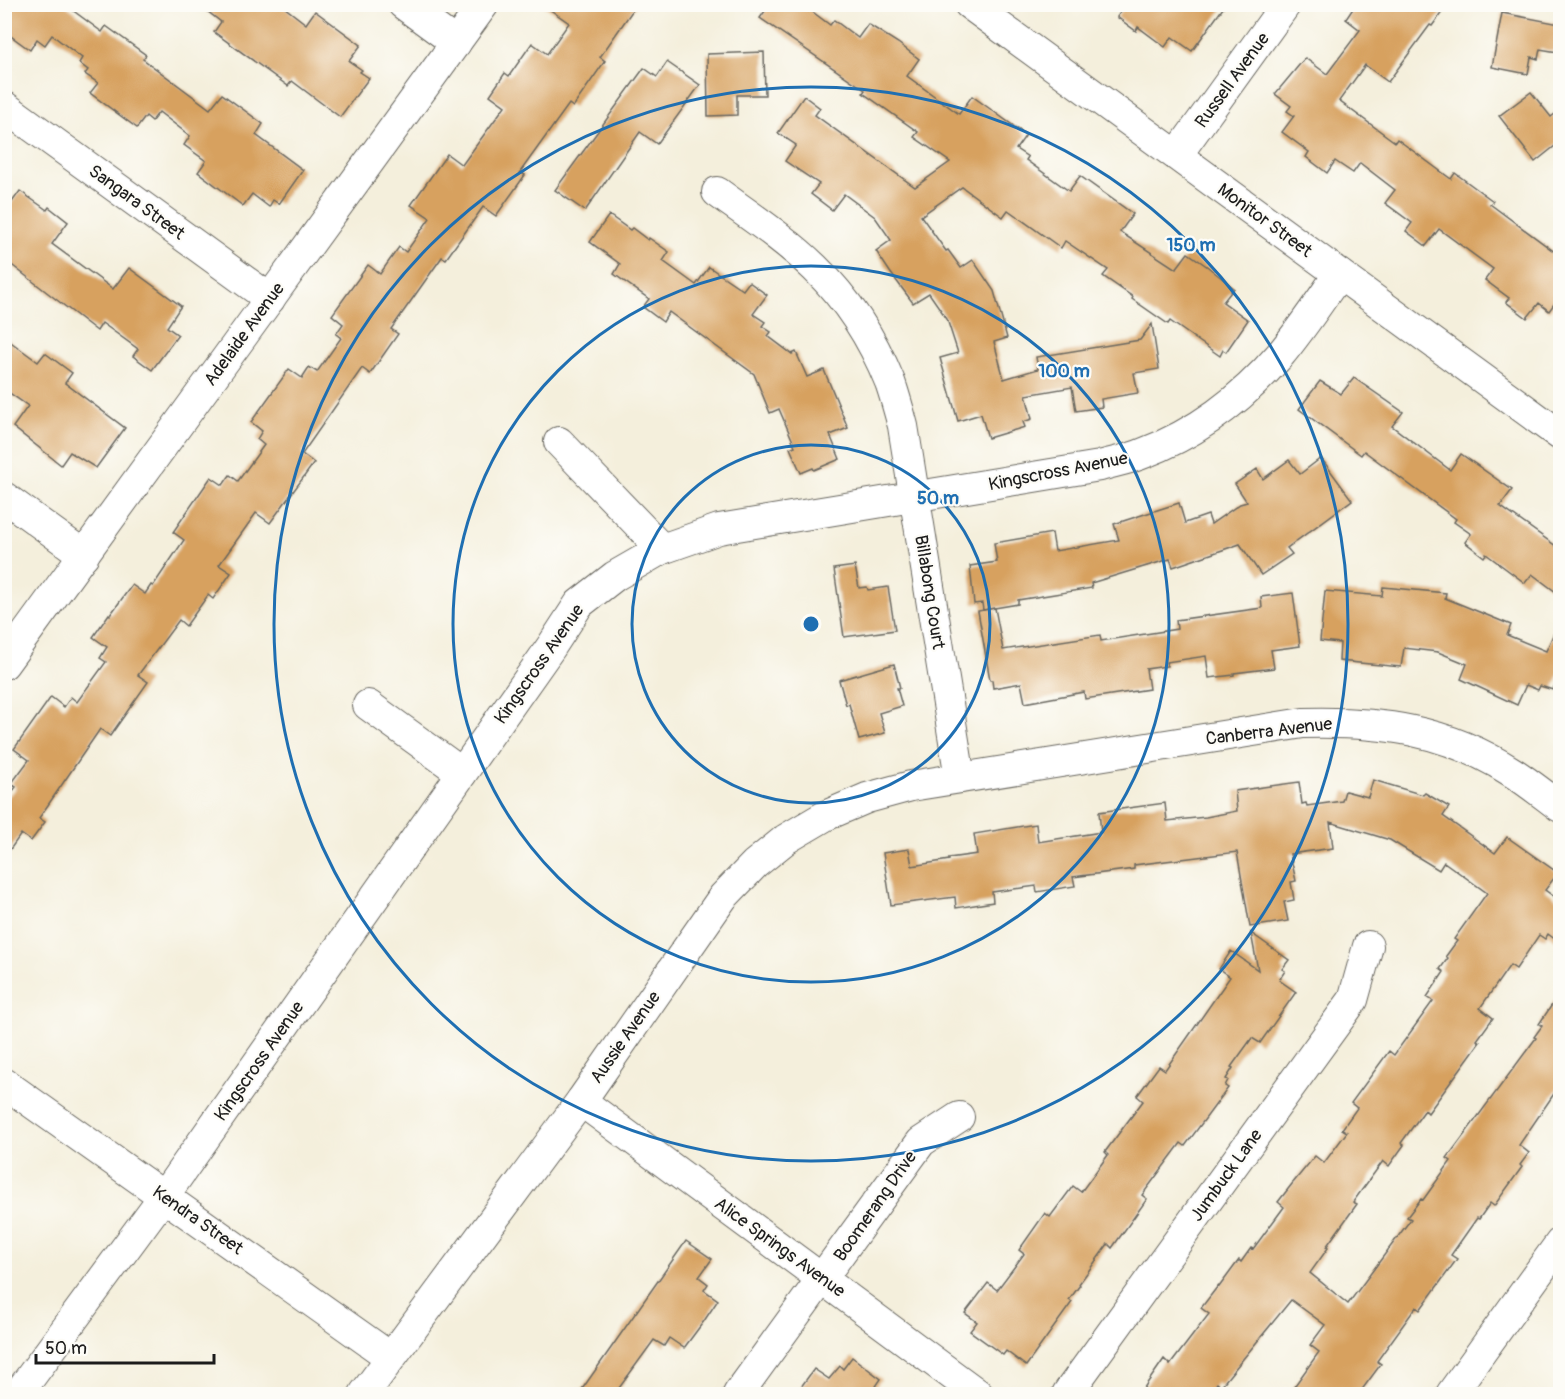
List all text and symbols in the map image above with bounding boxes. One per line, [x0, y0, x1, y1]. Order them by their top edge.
street label: Russell Avenue [1190, 28, 1275, 132]
street label: Sangara Street [84, 160, 190, 245]
street label: Monitor Street [1213, 178, 1317, 263]
text: 150 m [1167, 234, 1216, 257]
street label: Adelaide Avenue [199, 278, 290, 391]
text: 100 m [1038, 360, 1090, 383]
street label: Kingscross Avenue [987, 447, 1130, 496]
text: 50 m [917, 487, 959, 510]
street label: Billabong Court [909, 533, 950, 652]
street label: Kingscross Avenue [489, 600, 589, 729]
centre of rings [801, 614, 821, 634]
street label: Canberra Avenue [1204, 712, 1334, 751]
street label: Aussie Avenue [585, 987, 666, 1088]
street label: Kingscross Avenue [209, 997, 309, 1126]
street label: Jumbuck Lane [1185, 1125, 1268, 1226]
street label: Boomerang Drive [829, 1146, 922, 1266]
street label: Kendra Street [148, 1181, 248, 1261]
street label: Alice Springs Avenue [710, 1192, 850, 1303]
scale bar [36, 1327, 214, 1365]
text: 50 m [45, 1337, 87, 1360]

